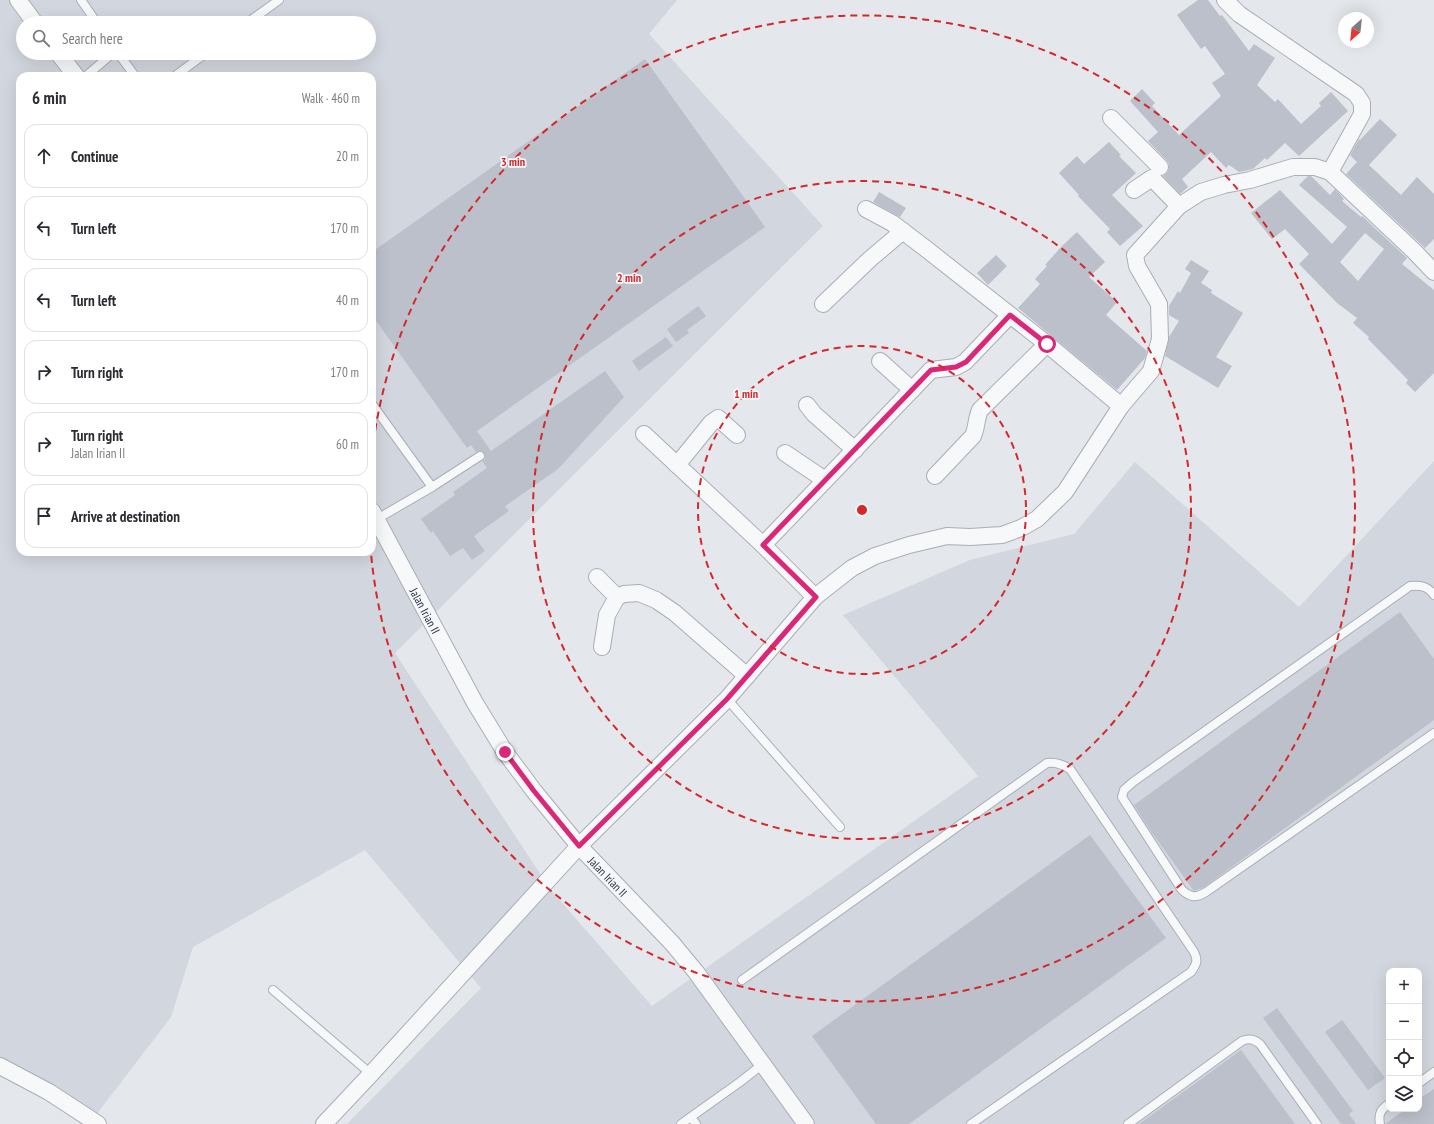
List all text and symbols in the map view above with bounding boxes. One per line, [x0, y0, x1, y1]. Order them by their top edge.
north arrow [1338, 12, 1374, 48]
search box [16, 16, 376, 60]
icon: search [30, 27, 52, 49]
text: Search here [62, 29, 123, 48]
text: 6 min [32, 87, 66, 109]
text: Walk · 460 m [302, 90, 360, 107]
icon: ahead [33, 145, 55, 167]
text: Continue [71, 147, 118, 166]
text: 20 m [336, 148, 359, 165]
text: 3 min [501, 154, 525, 169]
icon: left [33, 217, 55, 239]
text: Turn left [71, 219, 116, 238]
text: 170 m [330, 220, 359, 237]
text: 2 min [617, 270, 641, 285]
icon: left [33, 289, 55, 311]
text: Turn left [71, 291, 116, 310]
text: 40 m [336, 292, 359, 309]
route start [1038, 335, 1056, 353]
icon: right [33, 361, 55, 383]
text: Turn right [71, 363, 123, 382]
text: 170 m [330, 364, 359, 381]
text: 1 min [734, 386, 758, 401]
text: Turn right [71, 426, 123, 445]
icon: right [33, 433, 55, 455]
text: 60 m [336, 436, 359, 453]
text: Jalan Irian II [71, 445, 125, 462]
centre of rings [855, 503, 869, 517]
icon: arrive [33, 505, 55, 527]
text: Arrive at destination [71, 507, 180, 526]
street label: Jalan Irian II [406, 584, 444, 636]
route end [496, 743, 514, 761]
street label: Jalan Irian II [585, 852, 631, 900]
map controls [1386, 968, 1422, 1112]
button: + [1386, 968, 1422, 1004]
button: − [1386, 1004, 1422, 1040]
button: locate [1386, 1040, 1422, 1076]
button: layers [1386, 1076, 1422, 1112]

